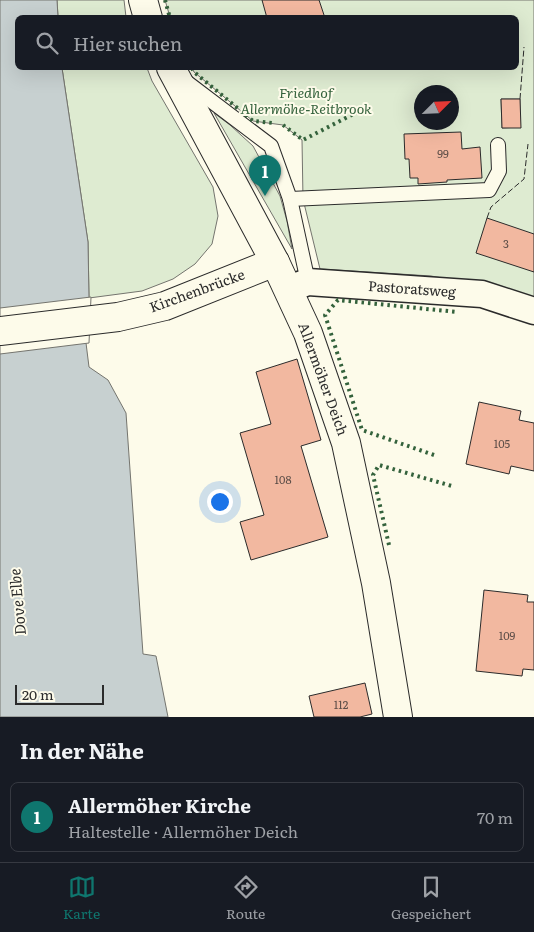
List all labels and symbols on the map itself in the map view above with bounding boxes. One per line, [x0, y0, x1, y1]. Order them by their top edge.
park label: Friedhof Allermöhe-Reitbrook [240, 82, 372, 118]
north arrow [414, 85, 459, 130]
house number: 99 [437, 145, 449, 161]
pin: 1 [249, 155, 281, 196]
house number: 3 [503, 235, 509, 251]
street label: Kirchenbrücke [146, 264, 247, 317]
street label: Pastoratsweg [367, 275, 457, 301]
street label: Allermöher Deich [294, 319, 354, 438]
house number: 105 [494, 435, 511, 451]
house number: 108 [275, 471, 291, 487]
your location [207, 489, 233, 515]
water label: Dove Elbe [2, 568, 31, 636]
house number: 109 [499, 627, 516, 643]
scale bar [15, 682, 104, 705]
house number: 112 [334, 696, 349, 712]

